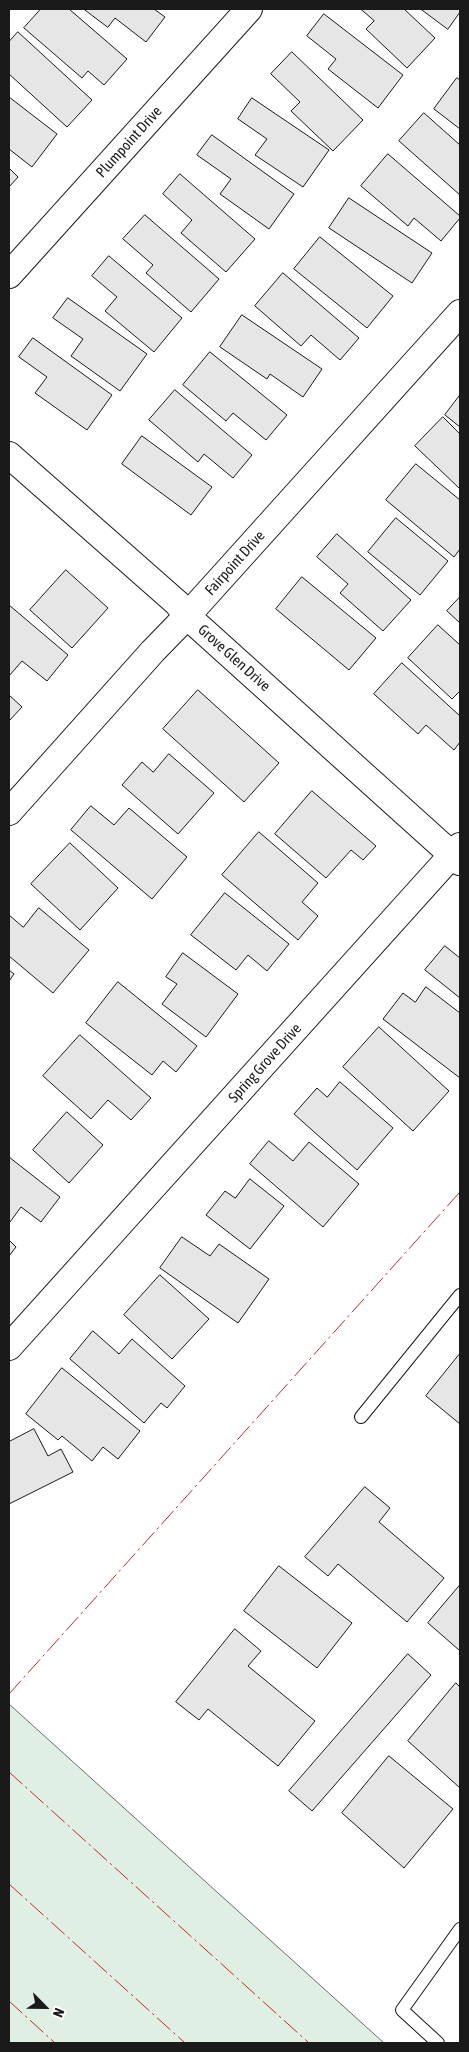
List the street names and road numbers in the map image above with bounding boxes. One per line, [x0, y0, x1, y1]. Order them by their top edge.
street label: Plumpoint Drive [92, 103, 166, 181]
street label: Fairpoint Drive [201, 527, 269, 599]
street label: Grove Glen Drive [194, 621, 274, 695]
street label: Spring Grove Drive [225, 1020, 305, 1106]

